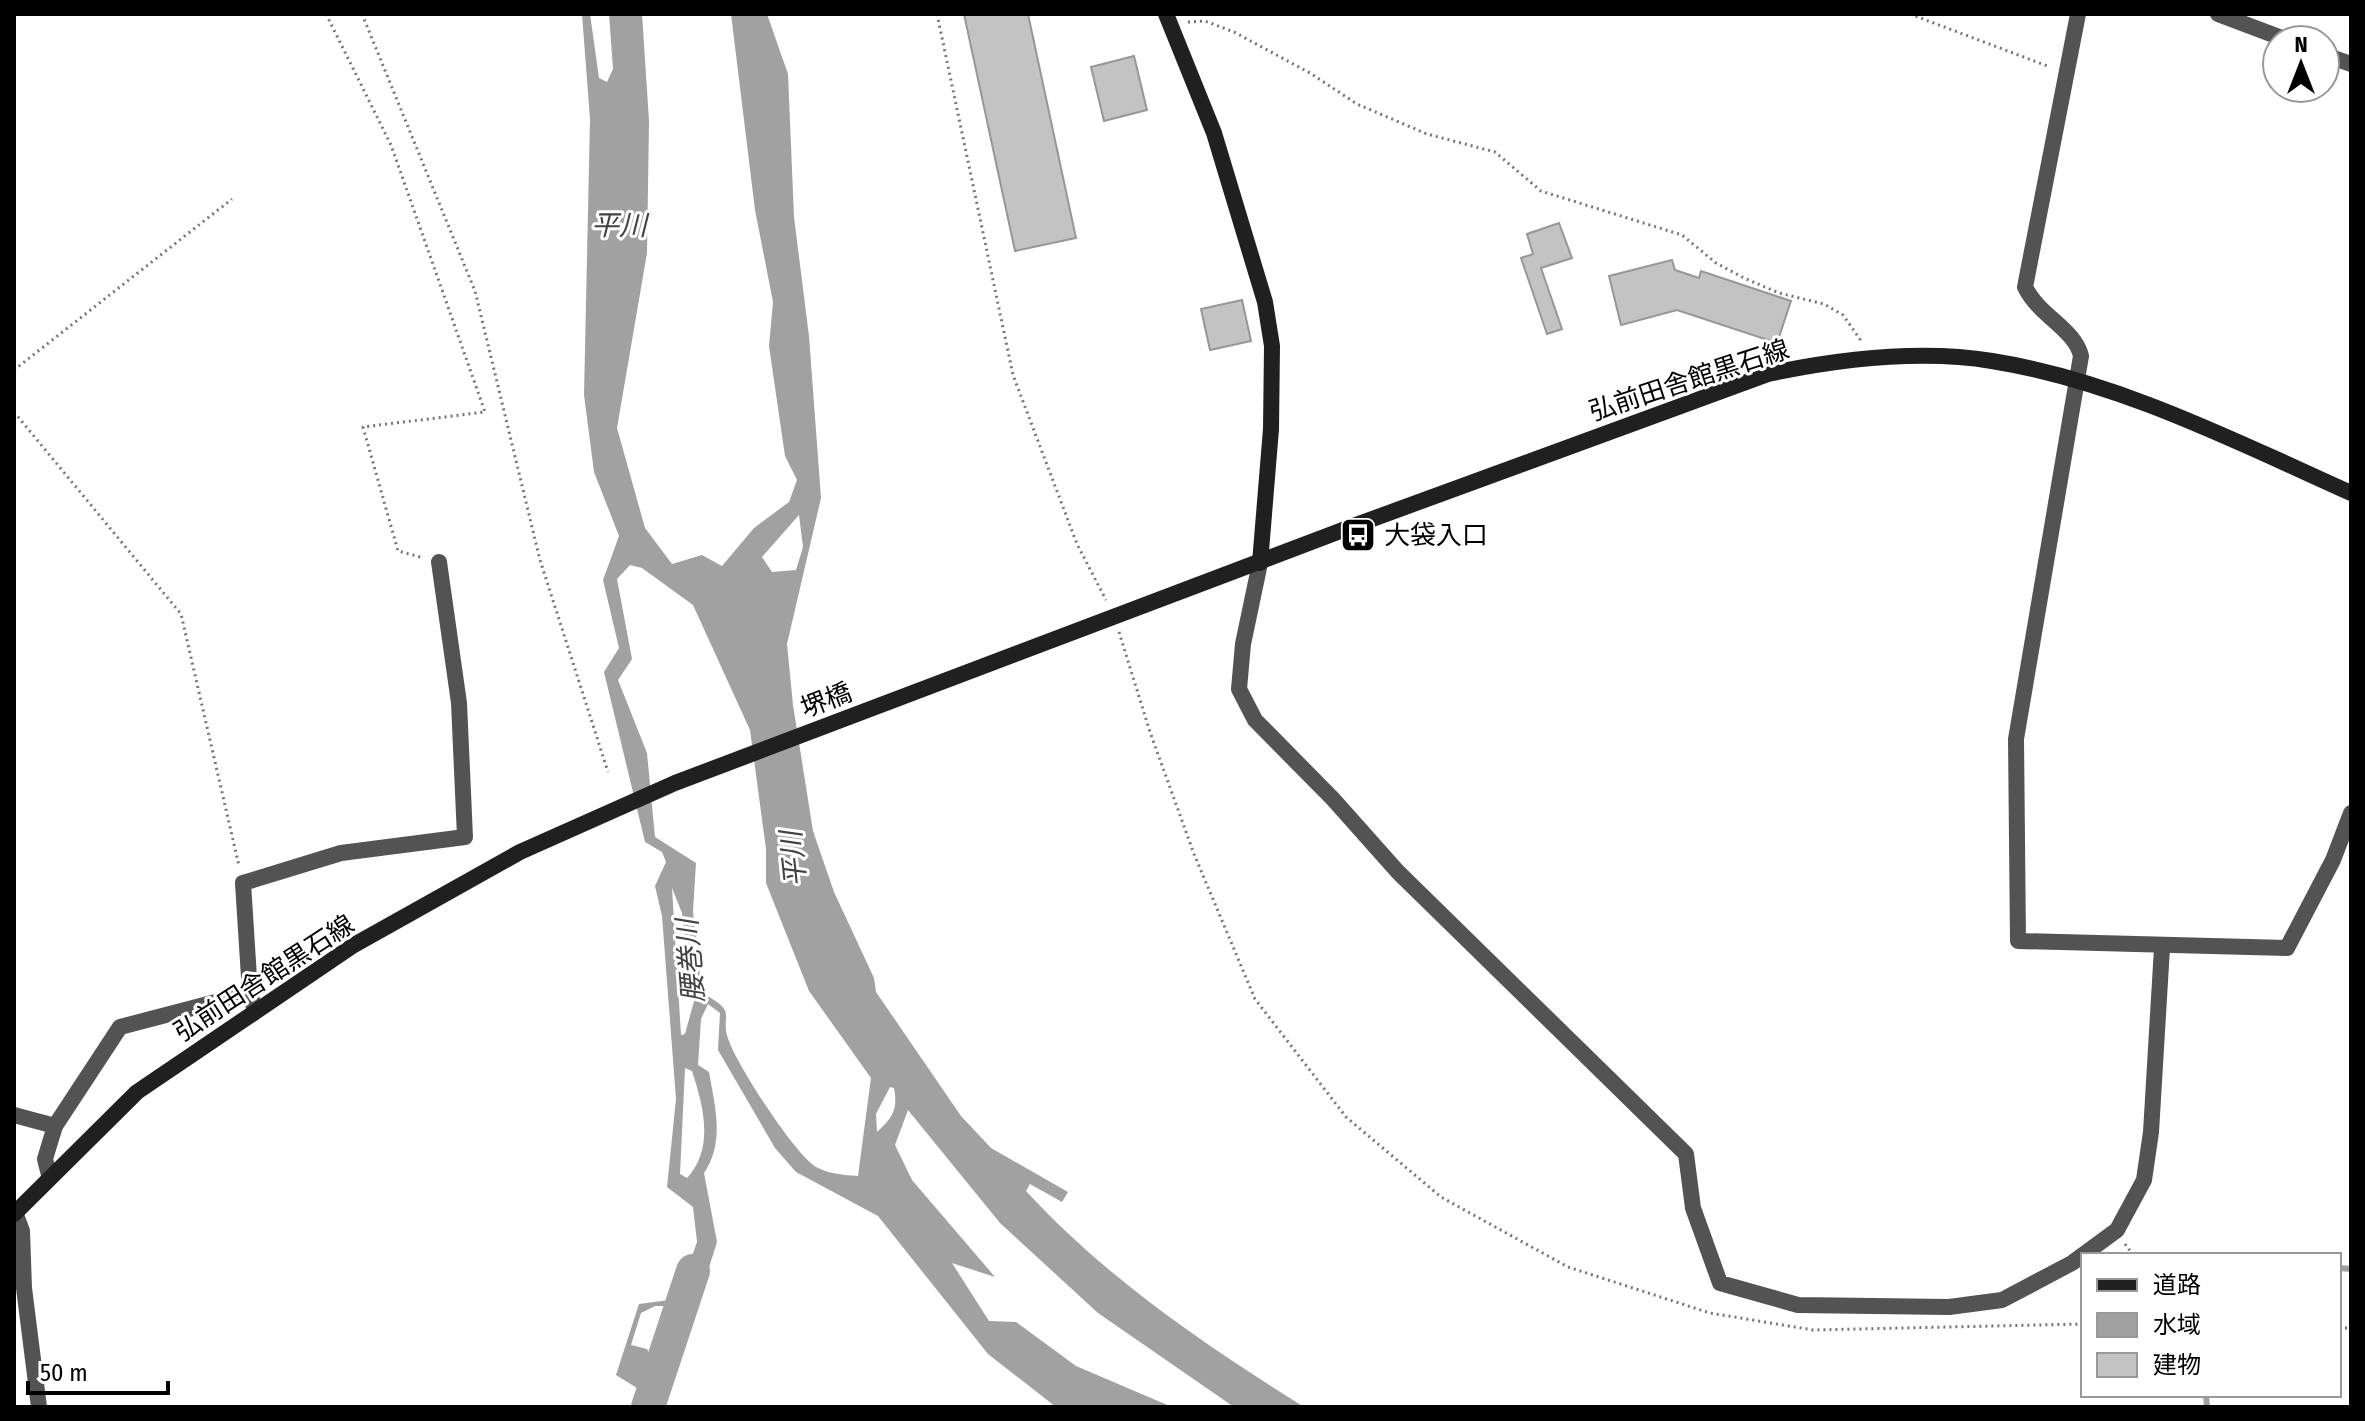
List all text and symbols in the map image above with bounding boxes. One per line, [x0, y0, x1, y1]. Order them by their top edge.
north arrow [2261, 24, 2341, 104]
text: N [2294, 31, 2308, 58]
water label: 平川 [591, 209, 650, 242]
street label: 弘前田舎館黒石線 [1585, 334, 1793, 427]
bus stop icon: 大袋入口 [1339, 516, 1377, 554]
place label: 大袋入口 [1384, 520, 1488, 551]
street label: 堺橋 [796, 677, 856, 724]
water label: 平川 [774, 826, 813, 889]
street label: 弘前田舎館黒石線 [169, 909, 360, 1048]
water label: 腰巻川 [670, 915, 711, 1004]
legend [2081, 1253, 2341, 1397]
text: 道路 [2153, 1271, 2201, 1299]
text: 水域 [2153, 1311, 2201, 1339]
scale bar [28, 1345, 168, 1395]
text: 建物 [2153, 1351, 2201, 1379]
text: 50 m [40, 1359, 88, 1387]

